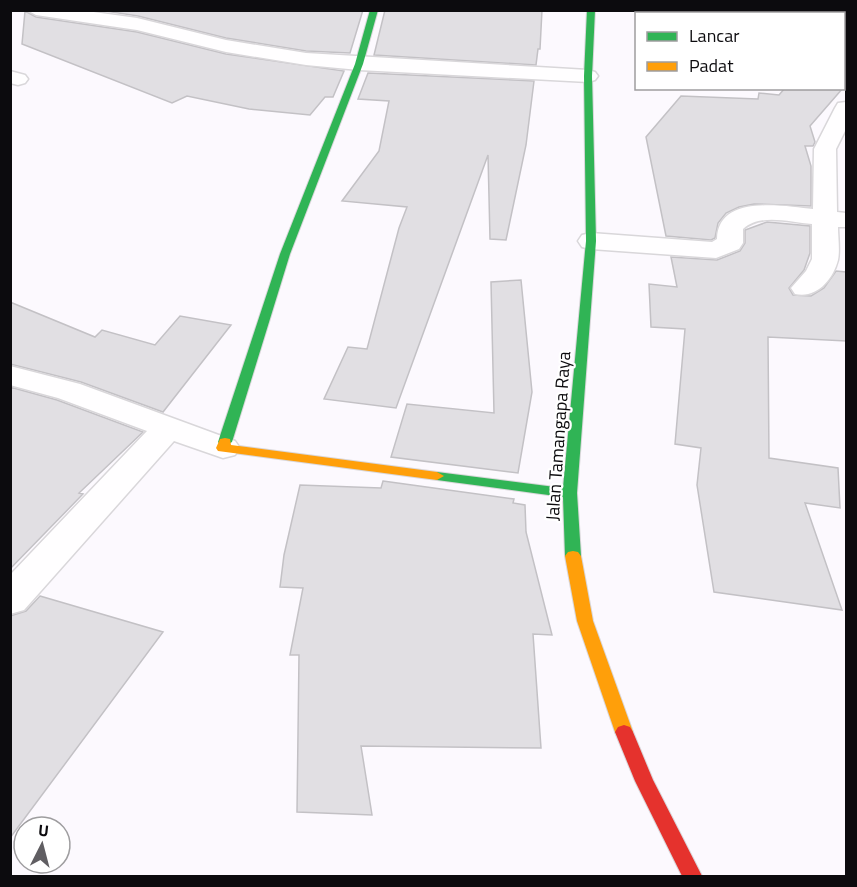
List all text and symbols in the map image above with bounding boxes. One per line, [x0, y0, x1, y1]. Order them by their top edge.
legend [635, 12, 845, 90]
text: Lancar [689, 22, 739, 49]
text: Padat [689, 52, 734, 79]
street label: Jalan Tamangapa Raya [539, 350, 577, 522]
north arrow [12, 815, 72, 875]
text: U [37, 818, 50, 843]

